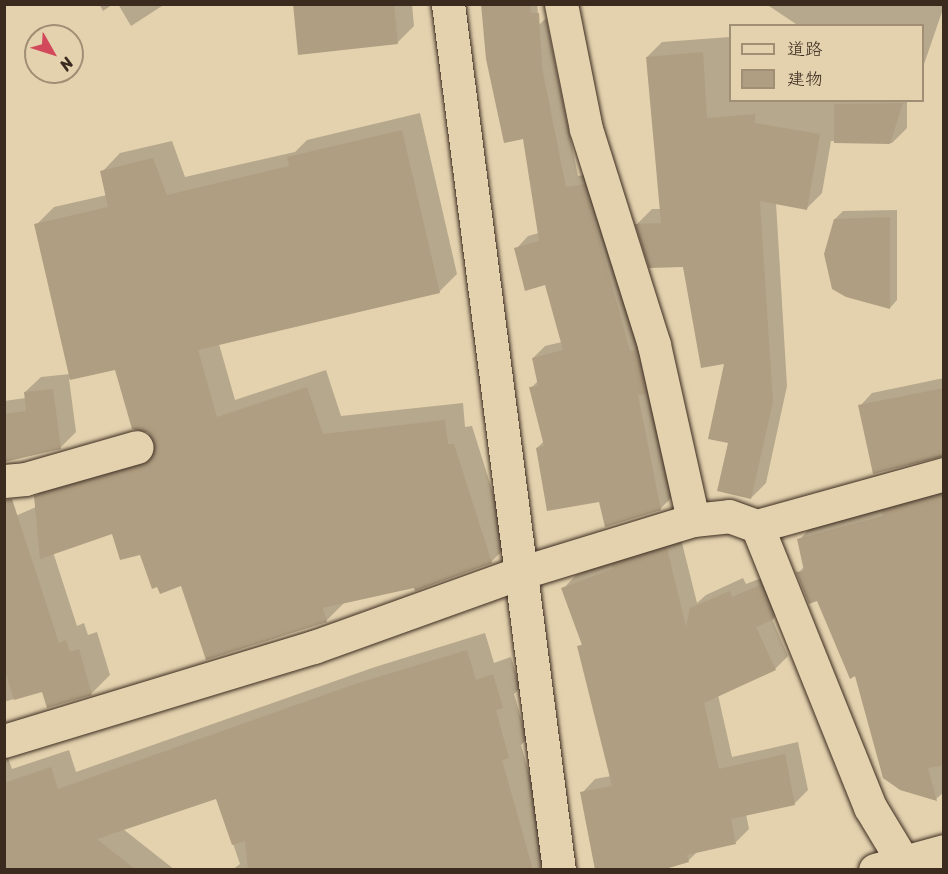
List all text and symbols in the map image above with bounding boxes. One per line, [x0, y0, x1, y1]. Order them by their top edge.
north arrow [24, 24, 84, 84]
legend [729, 24, 924, 102]
text: 道路 [787, 33, 823, 65]
text: N [52, 51, 82, 78]
text: 建物 [787, 63, 823, 95]

